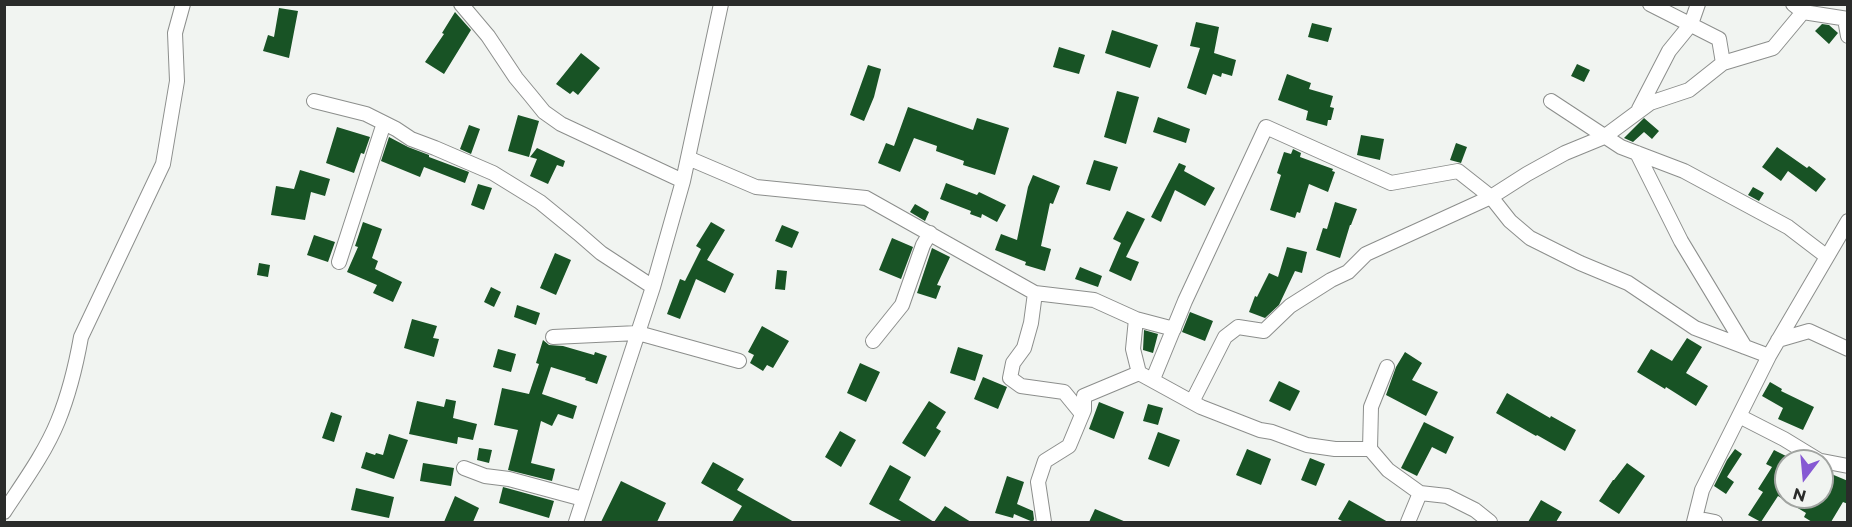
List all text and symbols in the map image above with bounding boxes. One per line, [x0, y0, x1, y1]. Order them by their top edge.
north arrow [1774, 449, 1834, 509]
text: N [1791, 484, 1808, 506]

